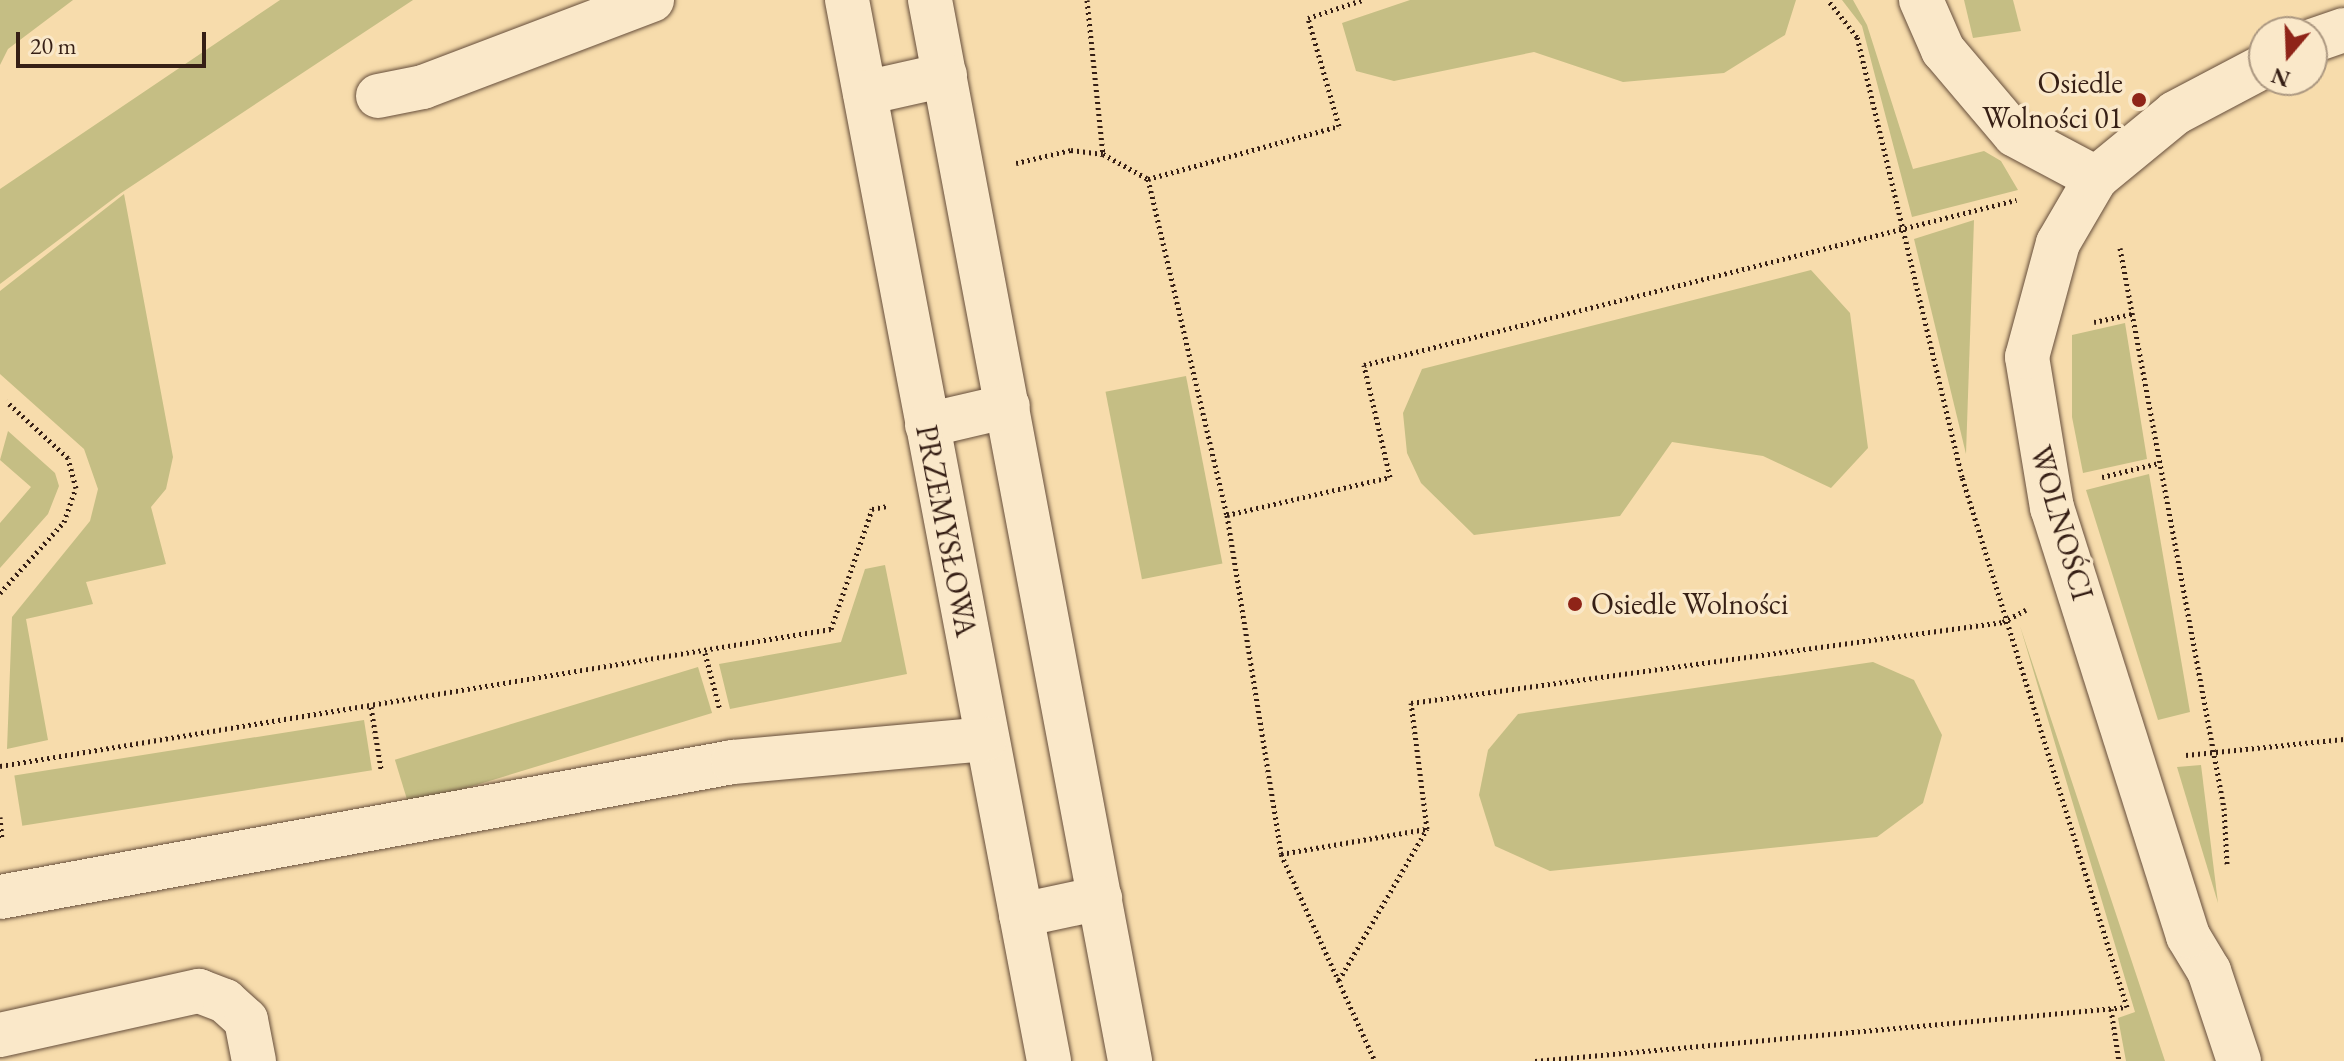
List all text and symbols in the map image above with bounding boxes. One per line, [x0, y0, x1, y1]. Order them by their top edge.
scale bar [20, 16, 210, 66]
north arrow [2248, 16, 2328, 96]
text: 20 m [30, 30, 77, 61]
text: N [2268, 61, 2294, 94]
place label: Osiedle Wolności 01 [1982, 65, 2123, 136]
marker: Osiedle Wolności 01 [2130, 91, 2148, 109]
street label: PRZEMYSŁOWA [908, 422, 984, 640]
street label: WOLNOŚCI [2022, 442, 2100, 604]
place label: Osiedle Wolności [1591, 586, 1788, 622]
marker: Osiedle Wolności [1566, 595, 1584, 613]

